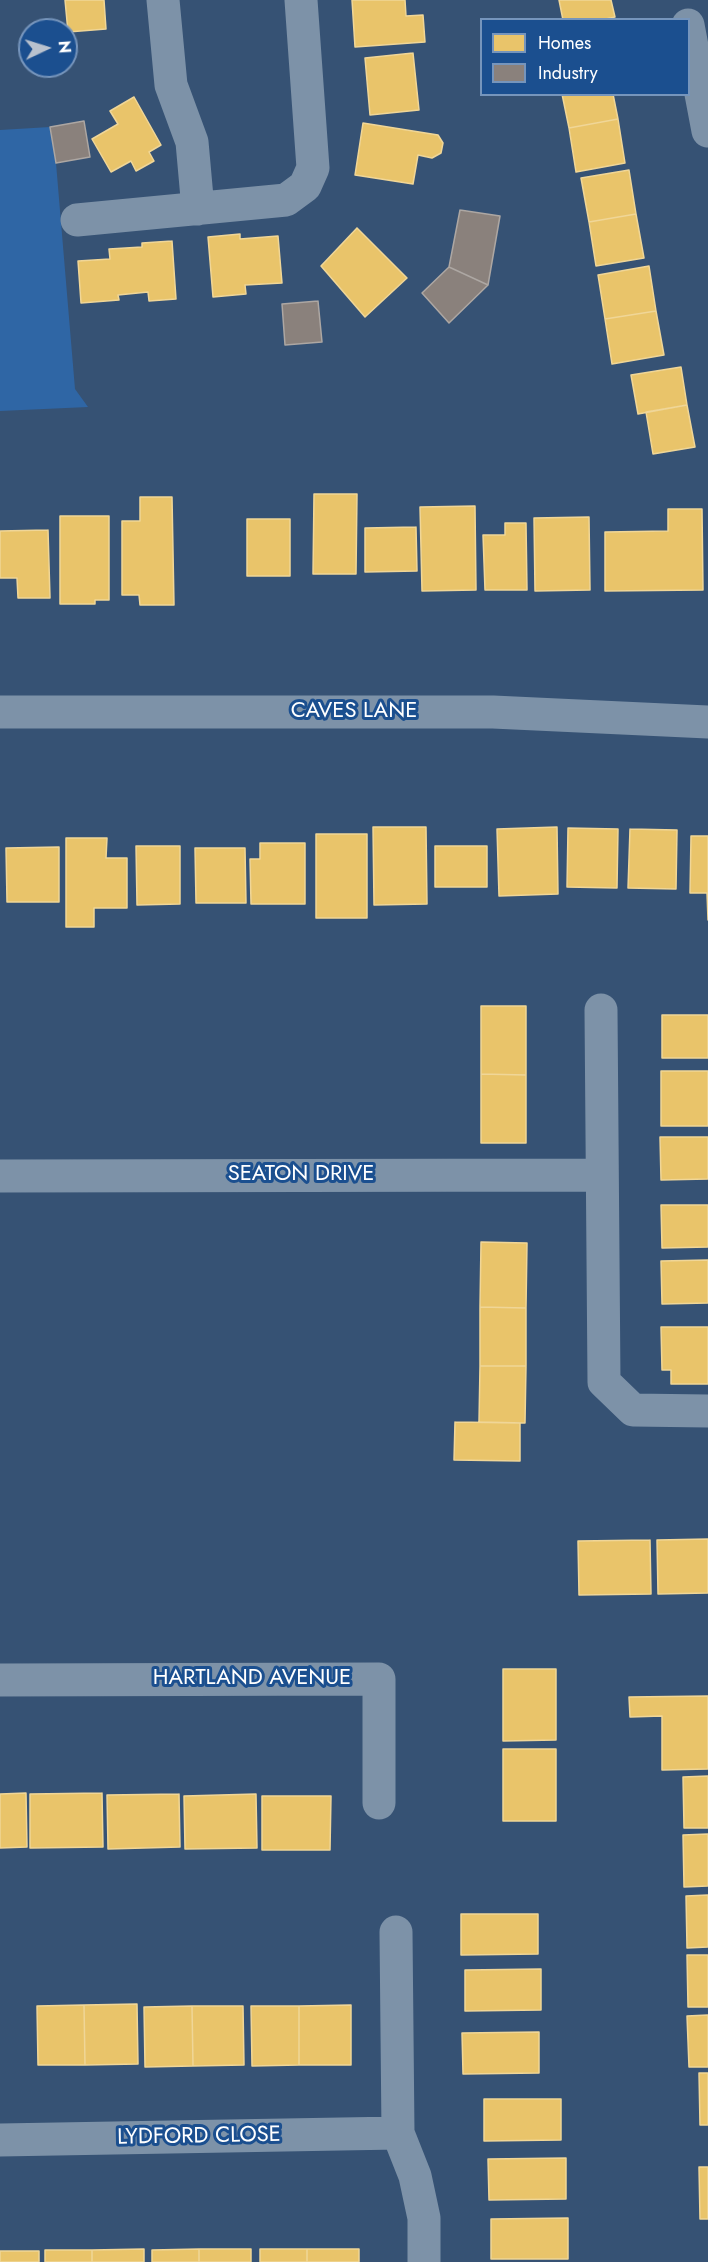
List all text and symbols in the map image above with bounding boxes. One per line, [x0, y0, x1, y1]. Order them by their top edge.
north arrow [18, 18, 78, 78]
legend [480, 18, 690, 96]
text: Homes [538, 30, 591, 56]
text: N [53, 40, 76, 54]
text: Industry [538, 60, 598, 86]
street label: CAVES LANE [291, 699, 417, 725]
street label: SEATON DRIVE [228, 1162, 374, 1188]
street label: HARTLAND AVENUE [153, 1666, 351, 1692]
street label: LYDFORD CLOSE [117, 2122, 281, 2152]

